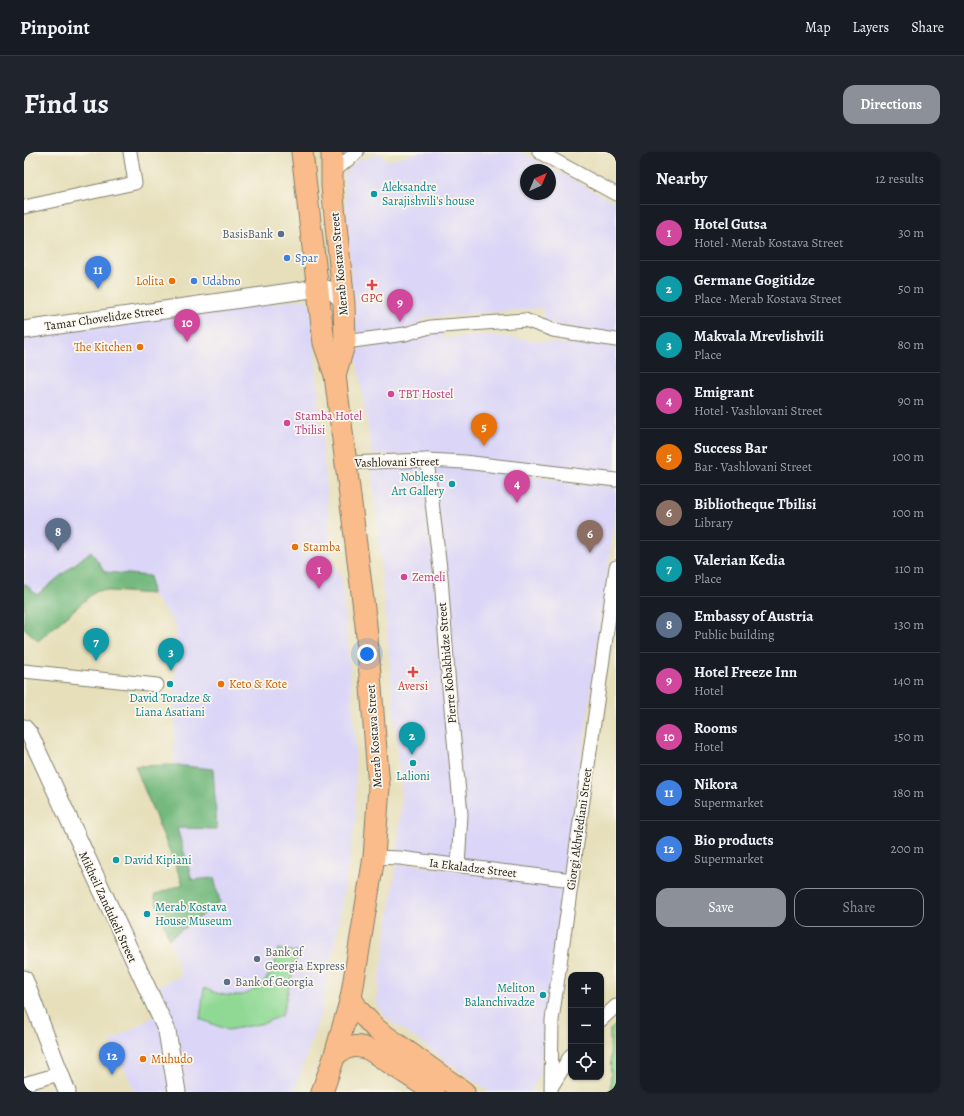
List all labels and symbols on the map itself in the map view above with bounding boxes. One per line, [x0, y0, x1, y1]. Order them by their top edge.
north arrow [520, 164, 556, 200]
place label: Aleksandre Sarajishvili's house [381, 179, 475, 209]
marker: Aleksandre Sarajishvili's house [369, 189, 379, 199]
street label: Merab Kostava Street [327, 212, 351, 316]
place label: BasisBank [222, 226, 273, 242]
marker: BasisBank [276, 229, 286, 239]
place label: Spar [295, 250, 318, 266]
marker: Spar [282, 253, 292, 263]
pin: 11 [85, 256, 111, 289]
place label: Lolita [136, 273, 164, 289]
place label: Udabno [202, 273, 241, 289]
marker: Lolita [167, 276, 177, 286]
marker: Udabno [189, 276, 199, 286]
marker: GPC [367, 280, 377, 290]
pin: 9 [387, 289, 413, 322]
place label: GPC [361, 290, 383, 306]
street label: Tamar Chovelidze Street [44, 302, 164, 334]
pin: 10 [174, 309, 200, 342]
place label: The Kitchen [74, 339, 132, 355]
marker: The Kitchen [135, 342, 145, 352]
place label: TBT Hostel [399, 386, 453, 402]
marker: TBT Hostel [386, 389, 396, 399]
place label: Stamba Hotel Tbilisi [295, 408, 362, 438]
pin: 5 [471, 413, 497, 446]
marker: Stamba Hotel Tbilisi [282, 418, 292, 428]
street label: Vashlovani Street [354, 453, 439, 471]
place label: Noblesse Art Gallery [390, 469, 445, 499]
pin: 4 [504, 470, 530, 503]
marker: Noblesse Art Gallery [447, 479, 457, 489]
pin: 8 [45, 518, 71, 551]
pin: 6 [577, 520, 603, 553]
place label: Stamba [303, 539, 341, 555]
marker: Stamba [290, 542, 300, 552]
pin: 1 [306, 556, 332, 589]
place label: Zemeli [412, 569, 446, 585]
marker: Zemeli [399, 572, 409, 582]
street label: Pierre Kobakhidze Street [434, 602, 460, 724]
pin: 7 [83, 628, 109, 661]
pin: 3 [158, 638, 184, 671]
your location [357, 644, 377, 664]
marker: Aversi [408, 667, 418, 677]
place label: Keto & Kote [229, 676, 287, 692]
place label: Aversi [397, 678, 428, 694]
marker: David Toradze & Liana Asatiani [165, 679, 175, 689]
marker: Keto & Kote [216, 679, 226, 689]
street label: Merab Kostava Street [362, 684, 386, 788]
place label: David Toradze & Liana Asatiani [129, 690, 211, 720]
pin: 2 [399, 722, 425, 755]
marker: Lalioni [408, 758, 418, 768]
street label: Giorgi Akhvlediani Street [562, 767, 596, 891]
place label: Lalioni [396, 768, 430, 784]
street label: Mikheil Zandukeli Street [75, 849, 141, 965]
place label: David Kipiani [124, 852, 192, 868]
marker: David Kipiani [111, 855, 121, 865]
street label: Ia Ekaladze Street [428, 855, 518, 881]
place label: Merab Kostava House Museum [155, 899, 232, 929]
marker: Merab Kostava House Museum [142, 909, 152, 919]
place label: Bank of Georgia Express [265, 944, 345, 974]
marker: Bank of Georgia Express [252, 954, 262, 964]
place label: Bank of Georgia [235, 974, 314, 990]
marker: Bank of Georgia [222, 977, 232, 987]
place label: Meliton Balanchivadze [464, 980, 535, 1010]
marker: Meliton Balanchivadze [538, 990, 548, 1000]
pin: 12 [99, 1042, 125, 1075]
place label: Muhudo [151, 1051, 193, 1067]
marker: Muhudo [138, 1054, 148, 1064]

